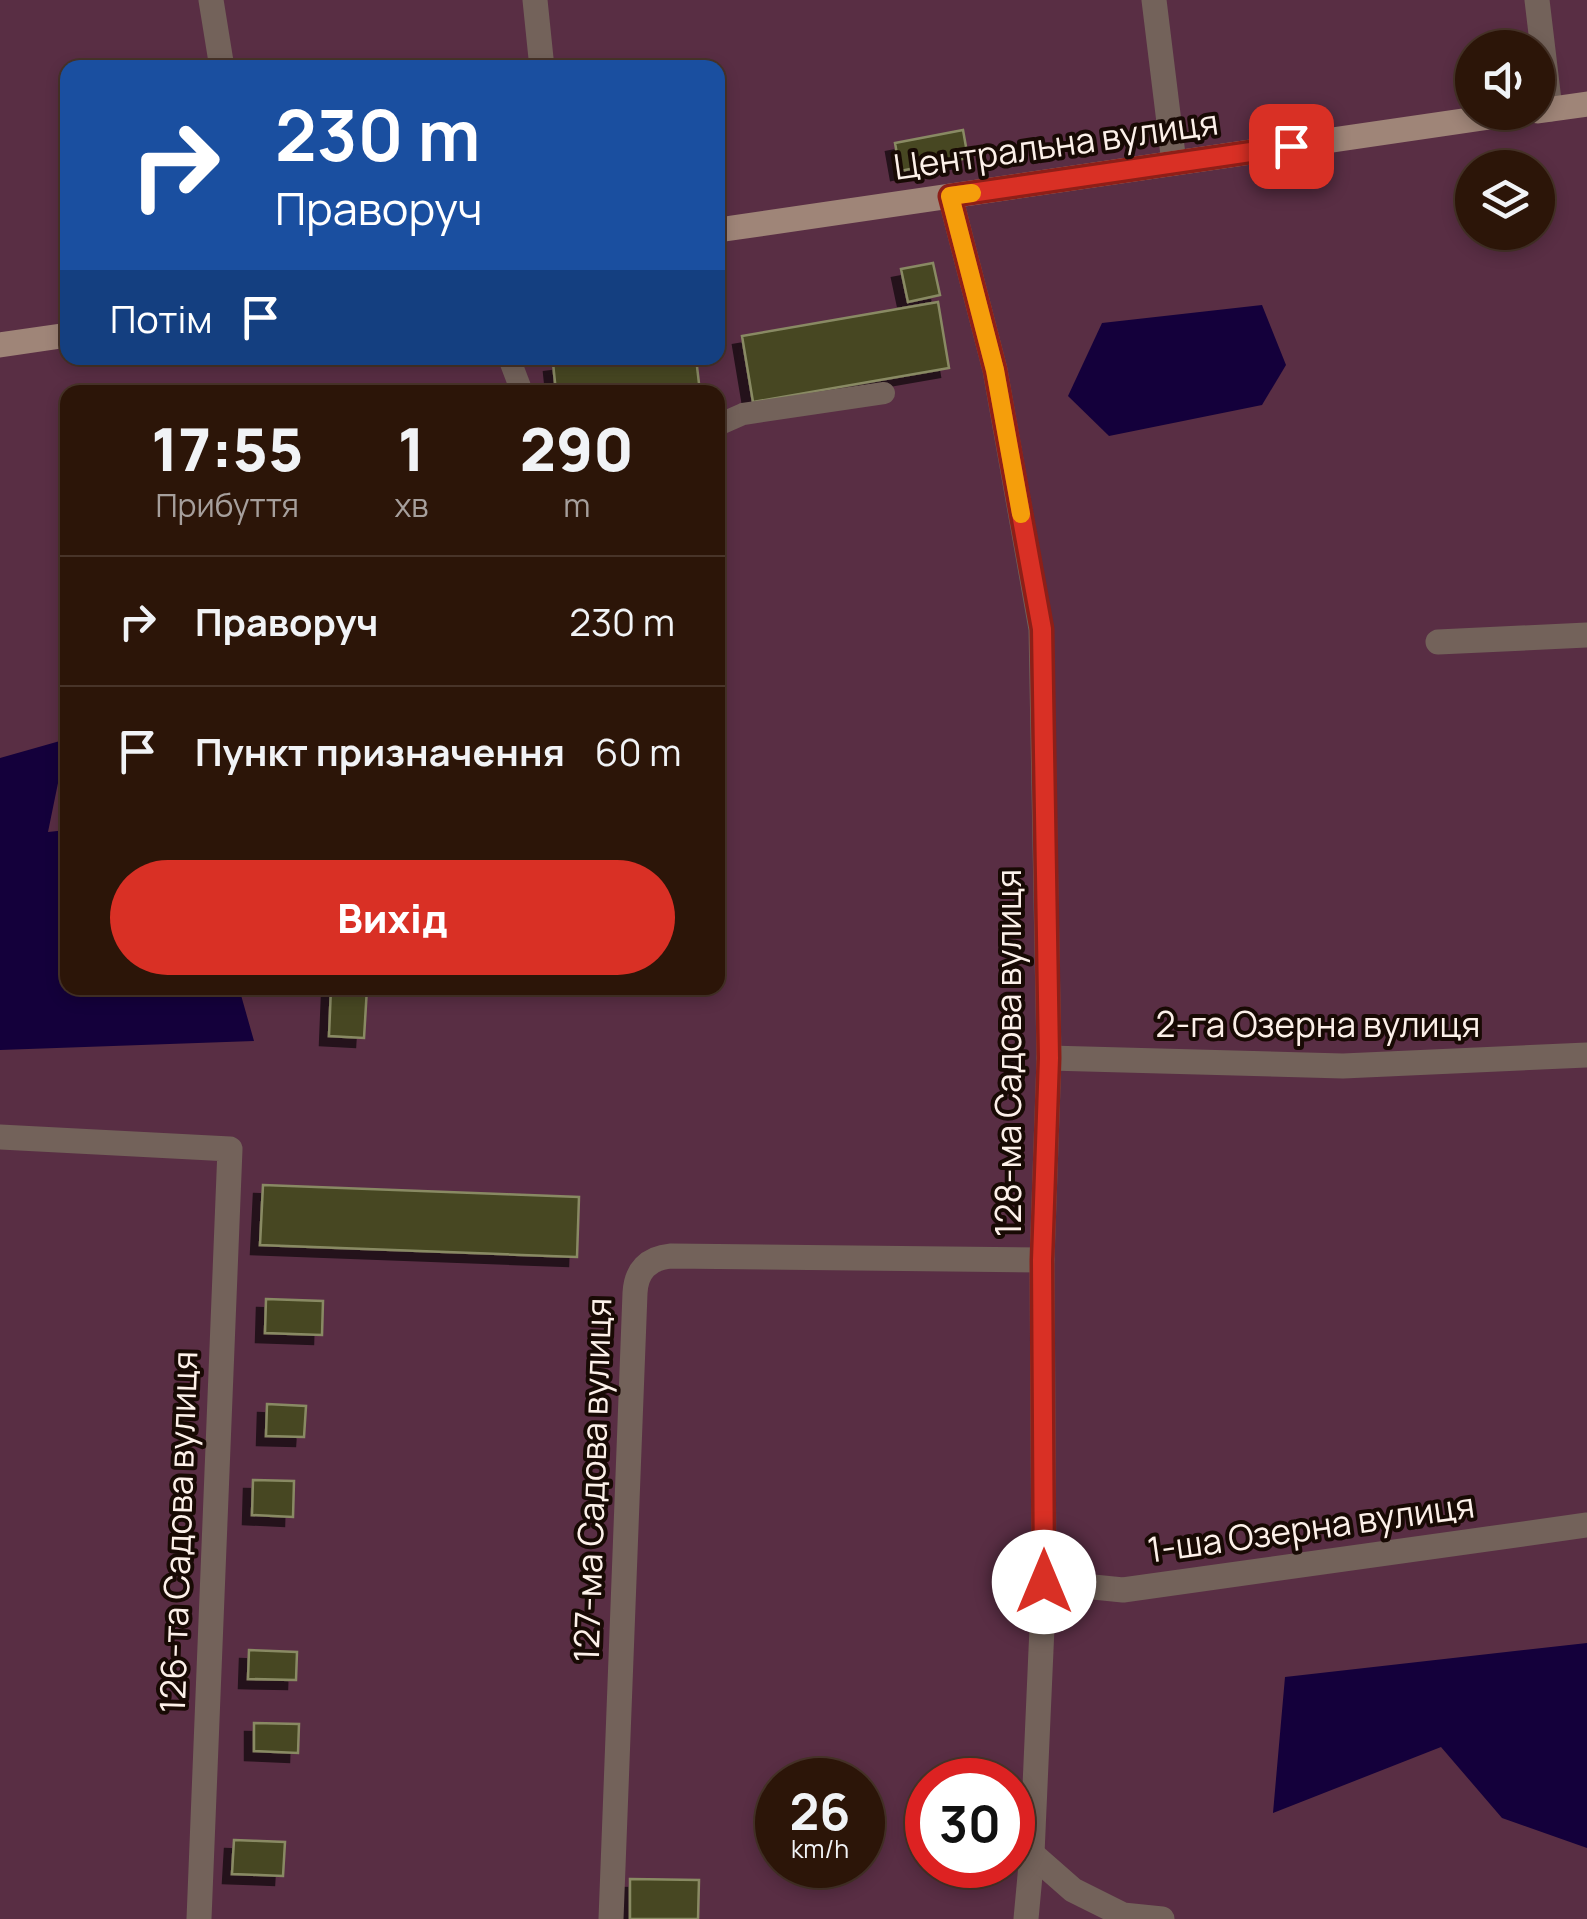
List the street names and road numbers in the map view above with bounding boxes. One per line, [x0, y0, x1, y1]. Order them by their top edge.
street label: Центральна вулиця [891, 97, 1221, 191]
street label: 128-ма Садова вулиця [984, 869, 1032, 1237]
street label: 2-га Озерна вулиця [1156, 1000, 1480, 1048]
street label: 127-ма Садова вулиця [562, 1297, 622, 1663]
street label: 126-та Садова вулиця [148, 1350, 208, 1714]
street label: 1-ша Озерна вулиця [1144, 1480, 1477, 1574]

